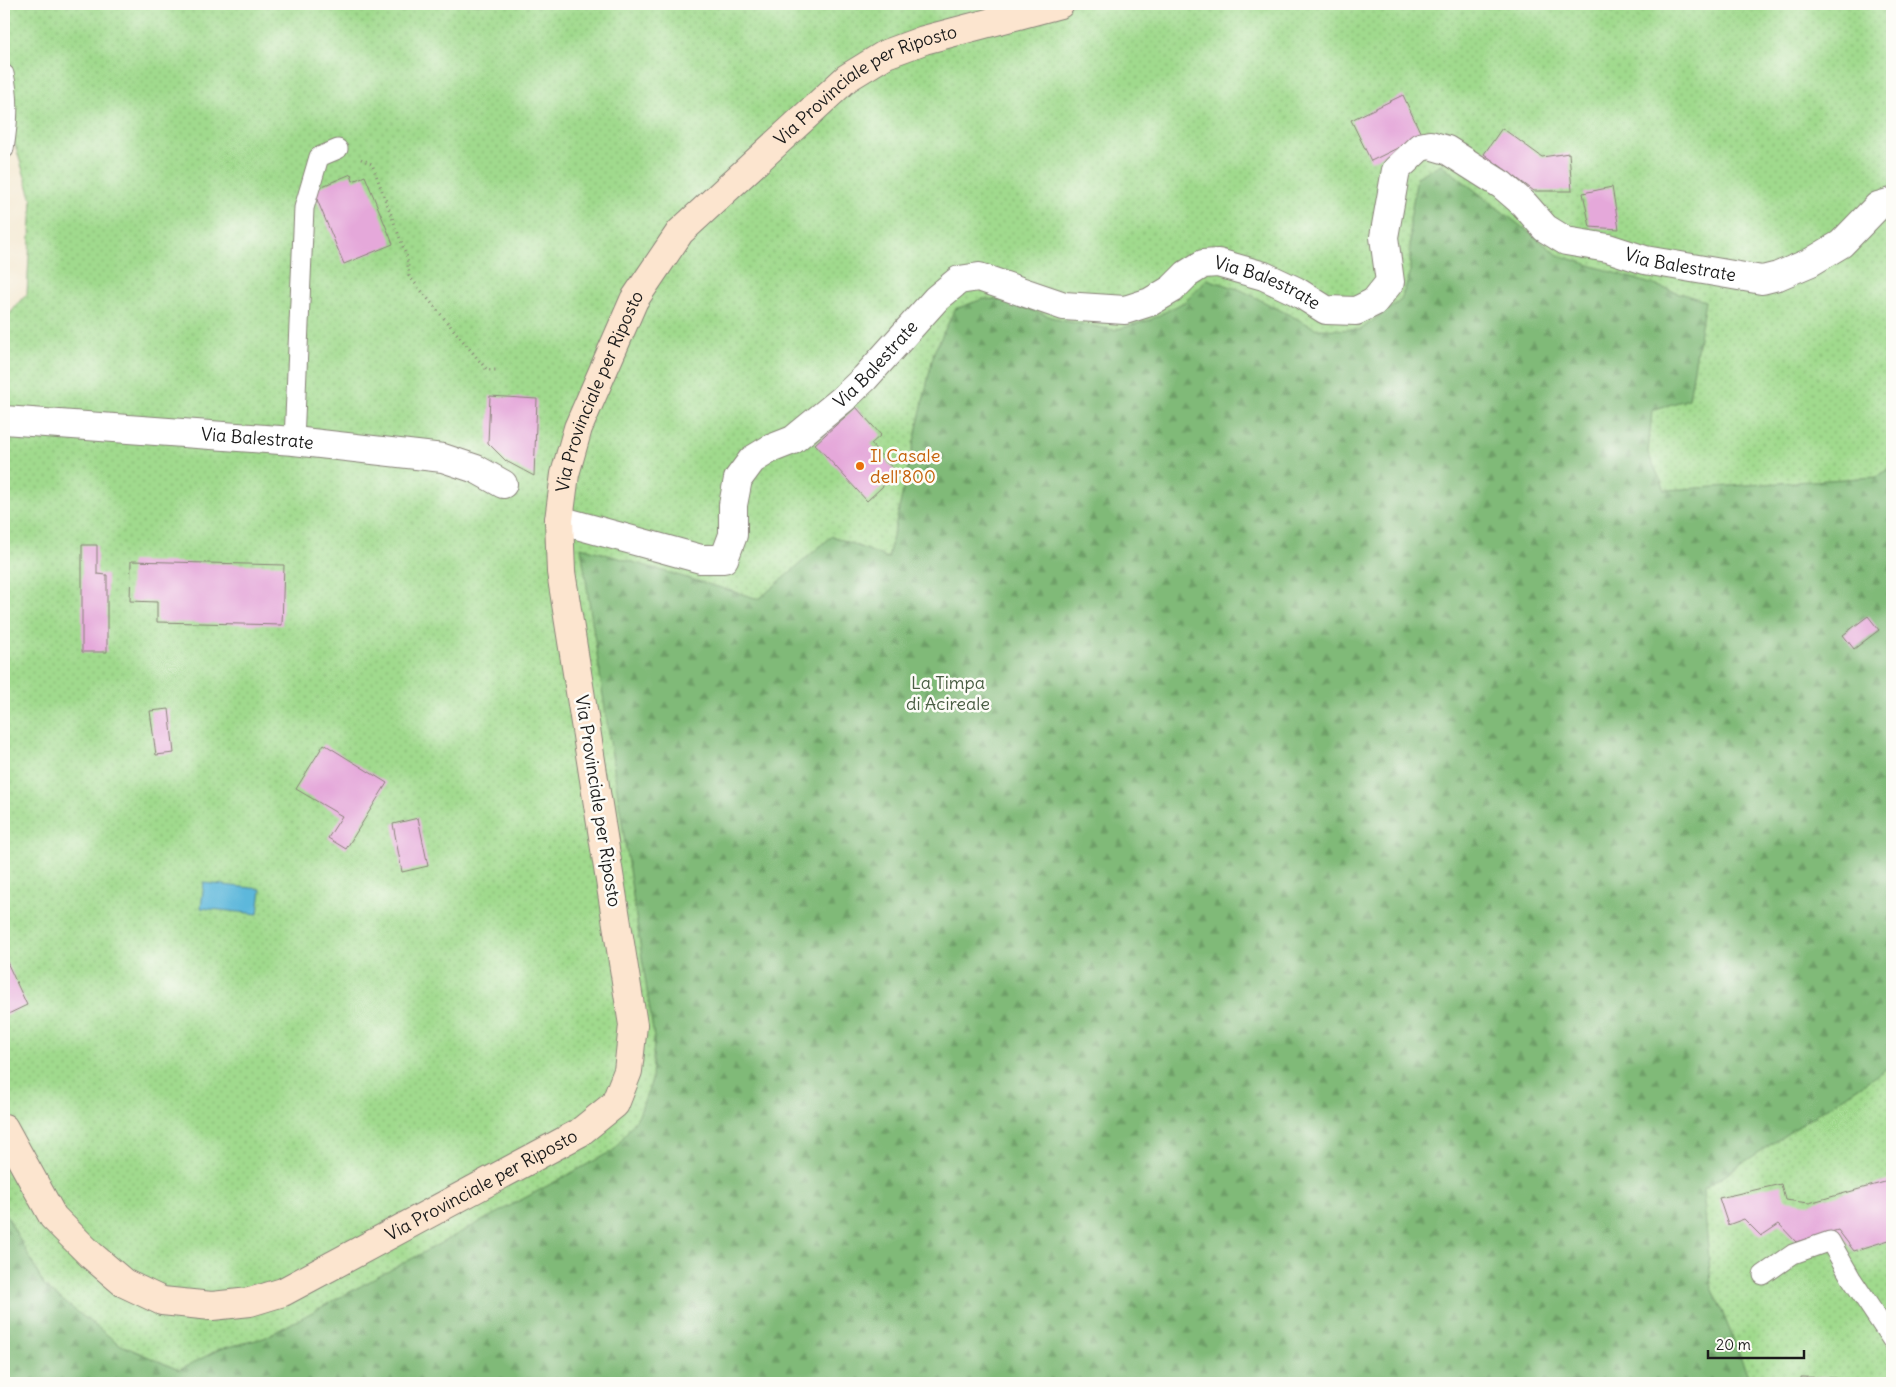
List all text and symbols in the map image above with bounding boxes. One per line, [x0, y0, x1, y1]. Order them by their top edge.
street label: Via Provinciale per Riposto [769, 20, 959, 150]
street label: Via Balestrate [1622, 242, 1738, 286]
street label: Via Balestrate [1212, 251, 1325, 314]
street label: Via Provinciale per Riposto [551, 286, 648, 493]
street label: Via Balestrate [828, 315, 922, 413]
street label: Via Balestrate [200, 422, 315, 454]
place label: Il Casale dell'800 [870, 444, 940, 488]
marker: Il Casale dell'800 [854, 460, 866, 472]
park label: La Timpa di Acireale [906, 671, 990, 715]
street label: Via Provinciale per Riposto [570, 693, 627, 909]
street label: Via Provinciale per Riposto [381, 1124, 581, 1246]
scale bar [1708, 1327, 1805, 1359]
text: 20 m [1716, 1335, 1751, 1354]

